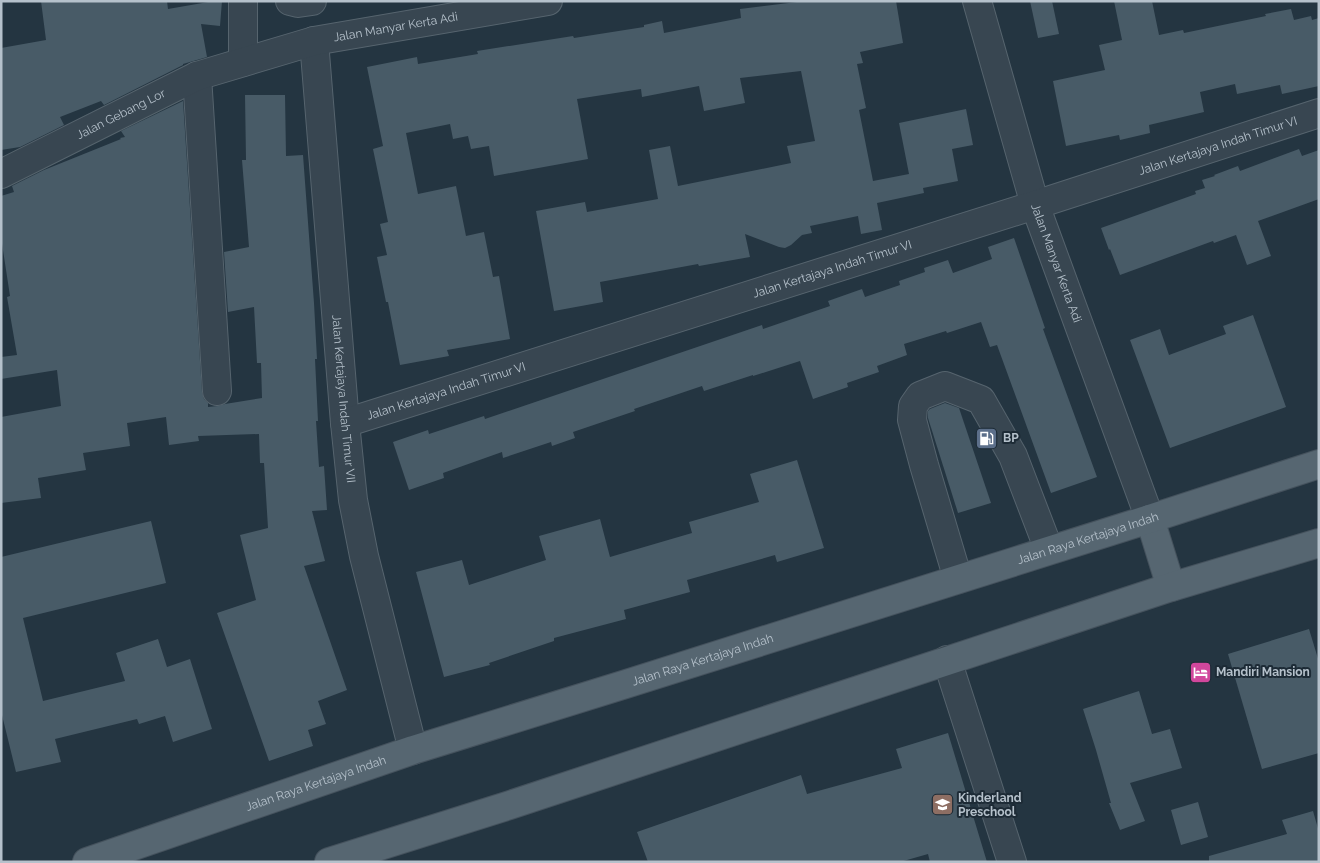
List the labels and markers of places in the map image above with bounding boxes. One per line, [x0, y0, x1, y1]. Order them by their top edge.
fuel station icon: BP [975, 426, 999, 450]
place label: BP [1003, 431, 1019, 445]
hotel icon: Mandiri Mansion [1188, 660, 1212, 684]
place label: Mandiri Mansion [1216, 665, 1310, 679]
place label: Kinderland Preschool [958, 791, 1022, 819]
school or university icon: Kinderland Preschool [930, 793, 954, 817]

